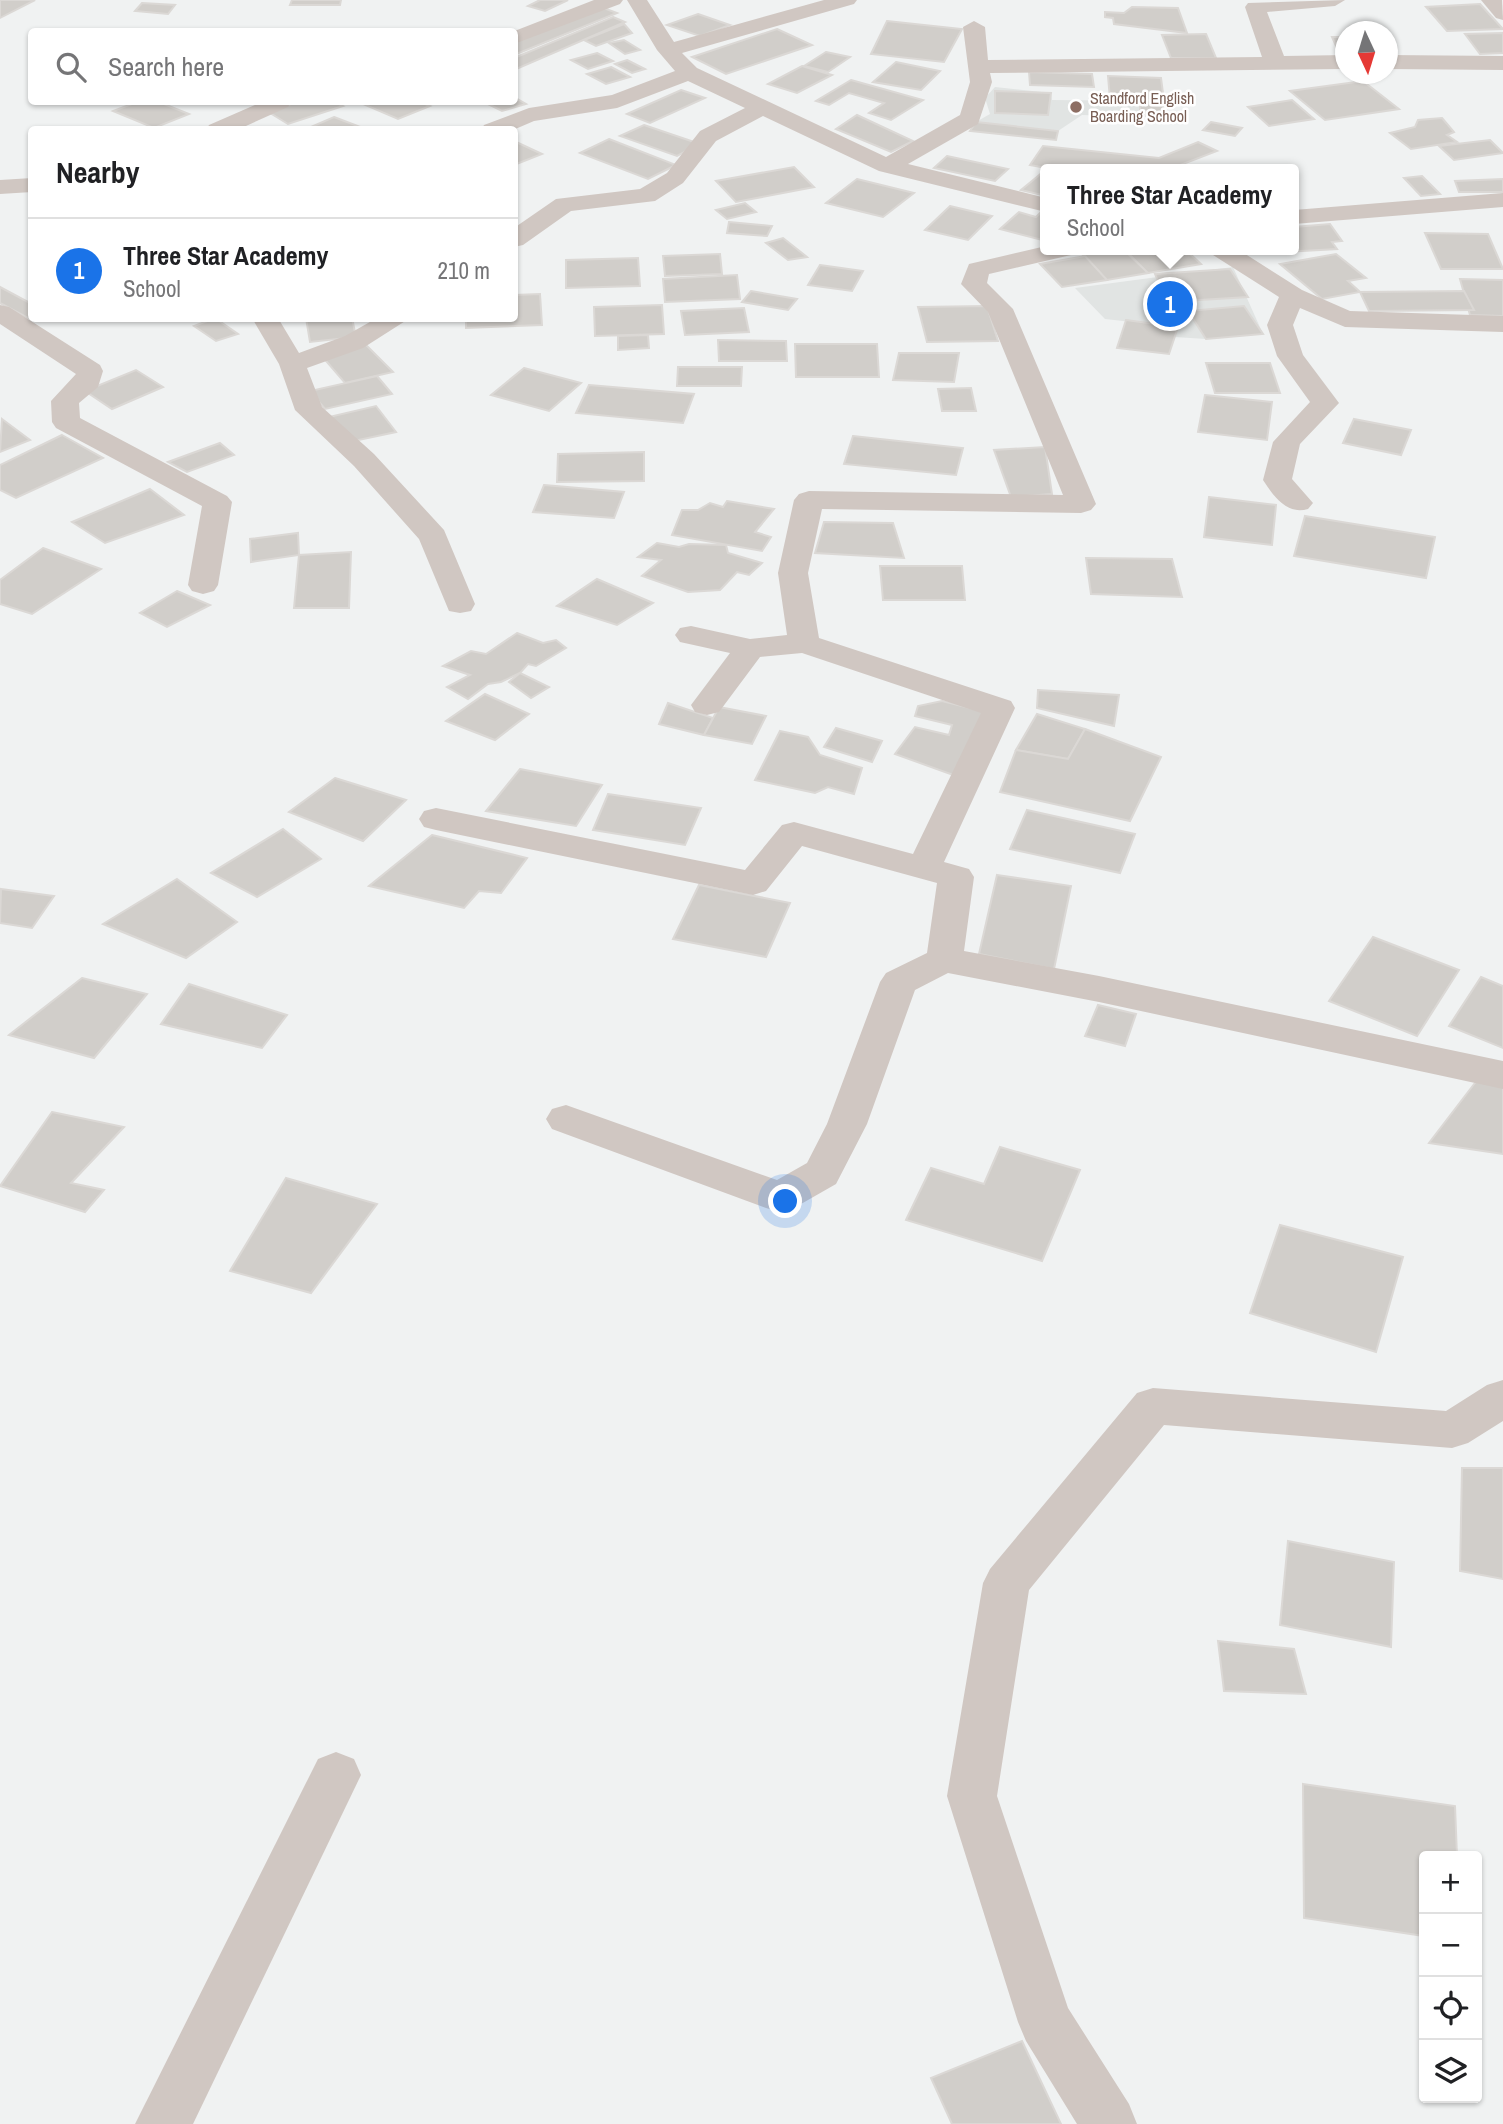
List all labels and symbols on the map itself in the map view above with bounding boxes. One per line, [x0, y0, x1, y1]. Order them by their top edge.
north arrow [1335, 21, 1398, 84]
place label: Standford English Boarding School [1090, 87, 1194, 127]
marker: Standford English Boarding School [1068, 99, 1084, 115]
pin: 1 [1147, 278, 1193, 330]
your location [768, 1184, 802, 1218]

